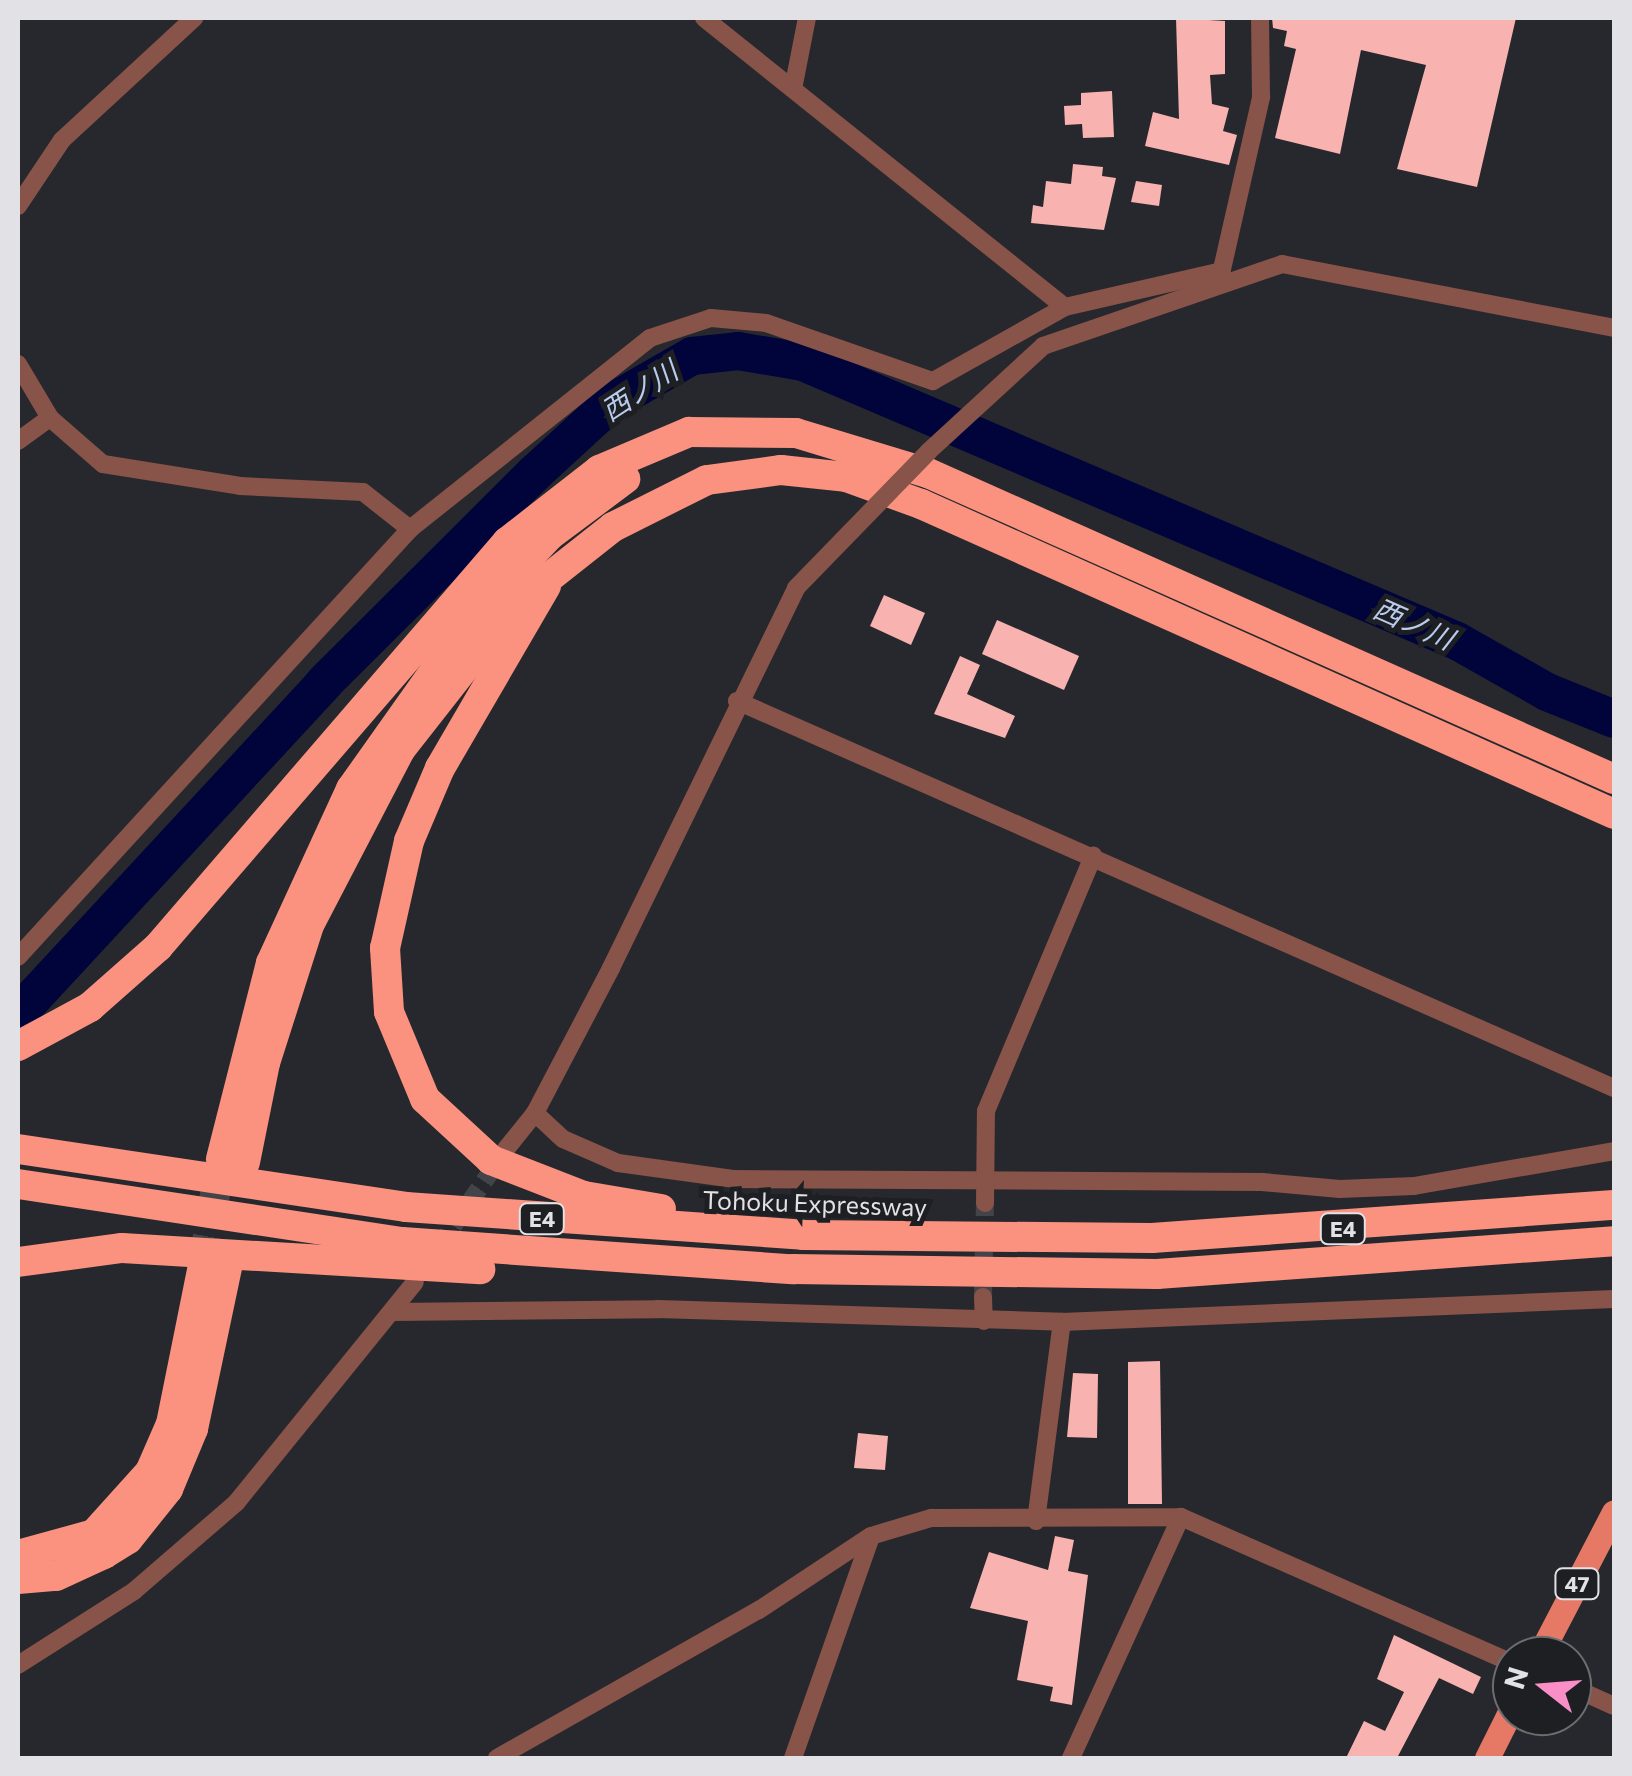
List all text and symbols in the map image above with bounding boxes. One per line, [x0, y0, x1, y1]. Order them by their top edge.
water label: 西ノ川 [595, 353, 683, 427]
water label: 西ノ川 [1369, 591, 1459, 655]
street label: Tohoku Expressway [702, 1184, 928, 1222]
road number: E4 [517, 1202, 567, 1236]
road number: E4 [1318, 1212, 1368, 1246]
road number: 47 [1552, 1567, 1602, 1601]
north arrow [1492, 1636, 1592, 1736]
text: N [1496, 1663, 1535, 1693]

